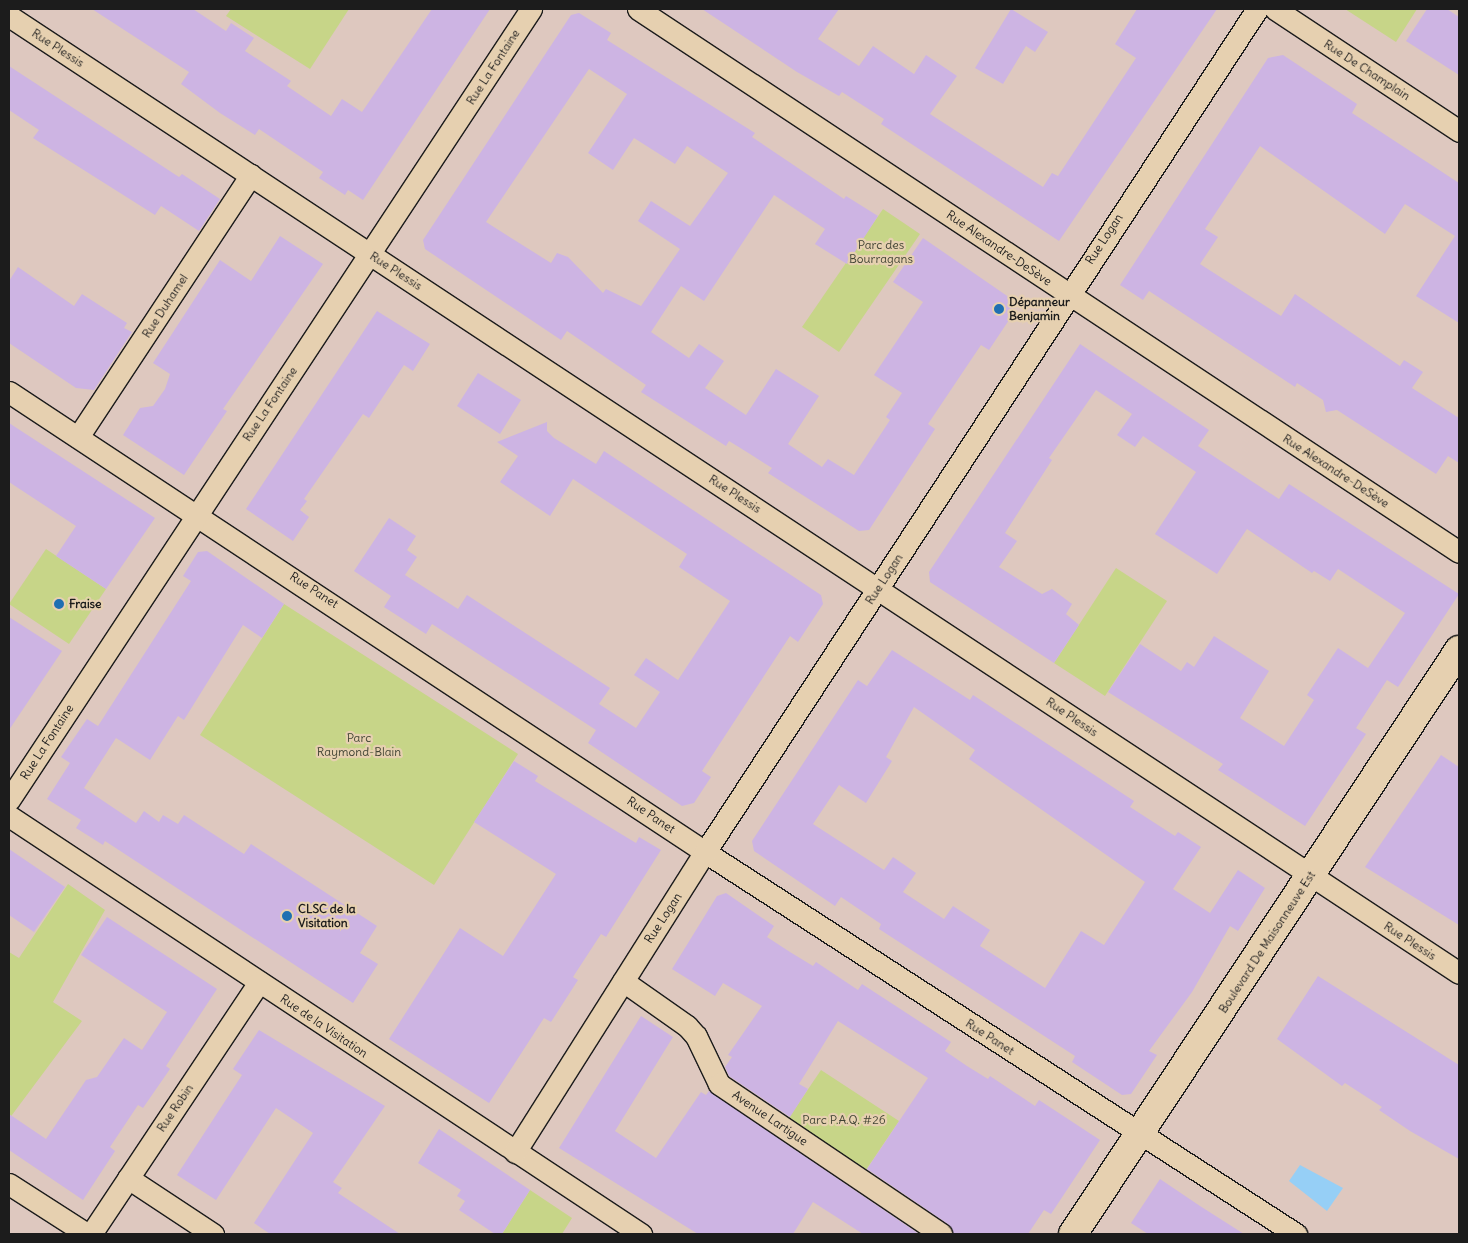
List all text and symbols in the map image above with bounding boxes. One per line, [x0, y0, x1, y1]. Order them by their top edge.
street label: Rue Plessis [29, 26, 87, 70]
street label: Rue La Fontaine [463, 27, 523, 107]
street label: Rue De Champlain [1321, 37, 1413, 103]
street label: Rue Alexandre-DeSève [944, 207, 1054, 289]
street label: Rue Logan [1082, 211, 1126, 267]
park label: Parc des Bourragans [849, 238, 913, 266]
street label: Rue Plessis [367, 249, 425, 293]
street label: Rue Duhamel [139, 272, 191, 340]
place label: Dépanneur Benjamin [1009, 295, 1070, 323]
marker: Dépanneur Benjamin [993, 303, 1005, 315]
street label: Rue La Fontaine [240, 364, 300, 444]
street label: Rue Alexandre-DeSève [1280, 431, 1392, 511]
street label: Rue Plessis [706, 472, 764, 516]
street label: Rue Logan [862, 551, 906, 607]
street label: Rue Panet [287, 569, 341, 611]
place label: Fraise [69, 597, 102, 611]
marker: Fraise [53, 598, 65, 610]
street label: Rue Plessis [1043, 694, 1101, 740]
street label: Rue La Fontaine [17, 702, 77, 782]
park label: Parc Raymond-Blain [317, 731, 401, 759]
street label: Rue Panet [624, 794, 678, 836]
street label: Boulevard De Maisonneuve Est [1216, 868, 1318, 1016]
street label: Rue Logan [641, 890, 685, 946]
place label: CLSC de la Visitation [298, 902, 356, 930]
marker: CLSC de la Visitation [280, 909, 294, 923]
street label: Rue Plessis [1381, 919, 1439, 963]
street label: Rue de la Visitation [278, 991, 370, 1061]
street label: Rue Panet [963, 1016, 1017, 1058]
street label: Rue Robin [154, 1081, 196, 1135]
street label: Avenue Lartigue [729, 1087, 811, 1149]
park label: Parc P.A.Q. #26 [802, 1113, 886, 1127]

